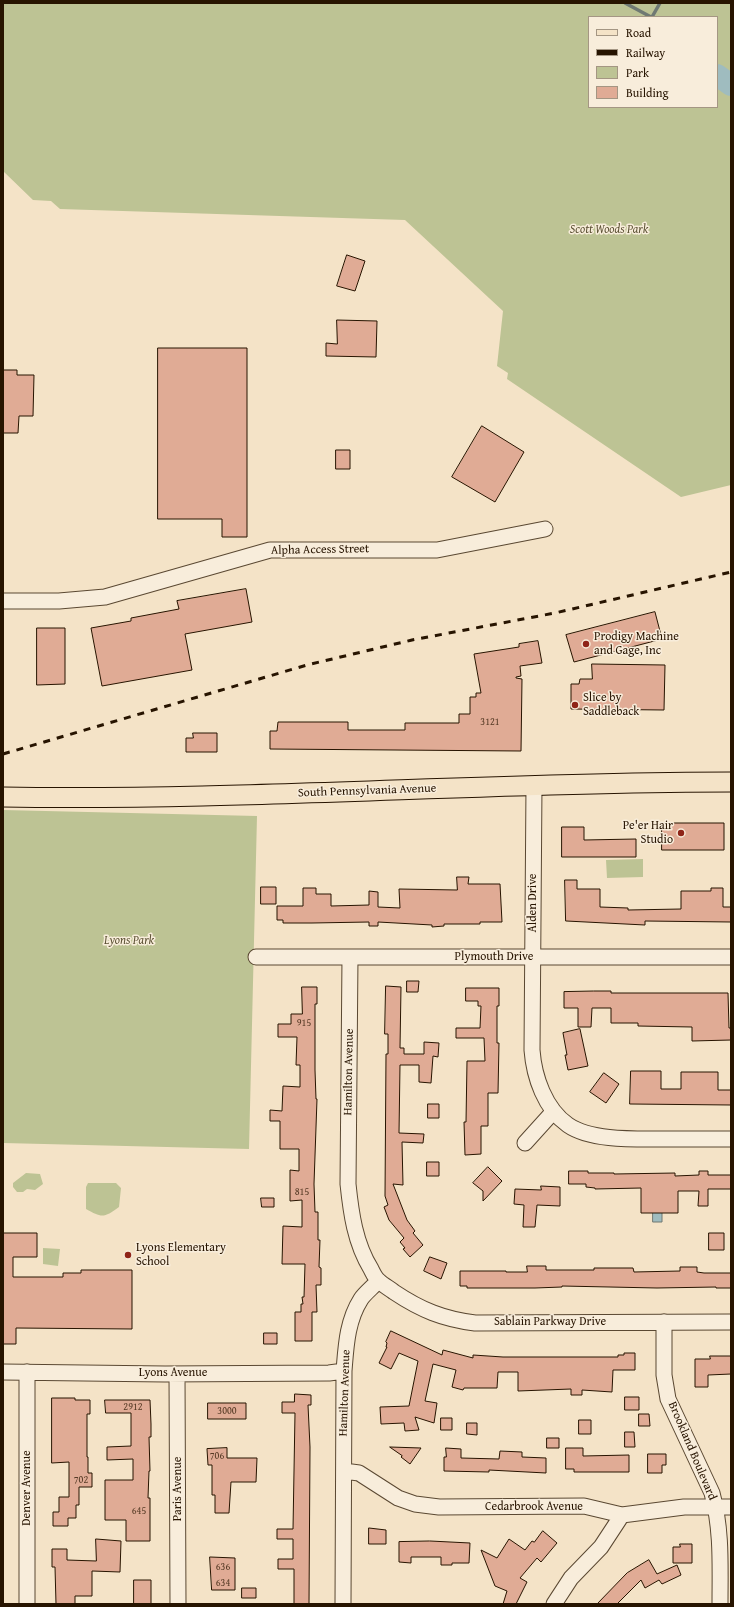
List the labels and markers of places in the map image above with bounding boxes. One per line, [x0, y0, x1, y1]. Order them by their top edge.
place label: Prodigy Machine and Gage, Inc [594, 630, 679, 658]
marker: Prodigy Machine and Gage, Inc [581, 639, 591, 649]
place label: Slice by Saddleback [583, 691, 639, 719]
marker: Slice by Saddleback [570, 700, 580, 710]
place label: Pe'er Hair Studio [623, 819, 673, 847]
marker: Pe'er Hair Studio [676, 828, 686, 838]
place label: Lyons Elementary School [136, 1241, 226, 1269]
marker: Lyons Elementary School [123, 1250, 133, 1260]

